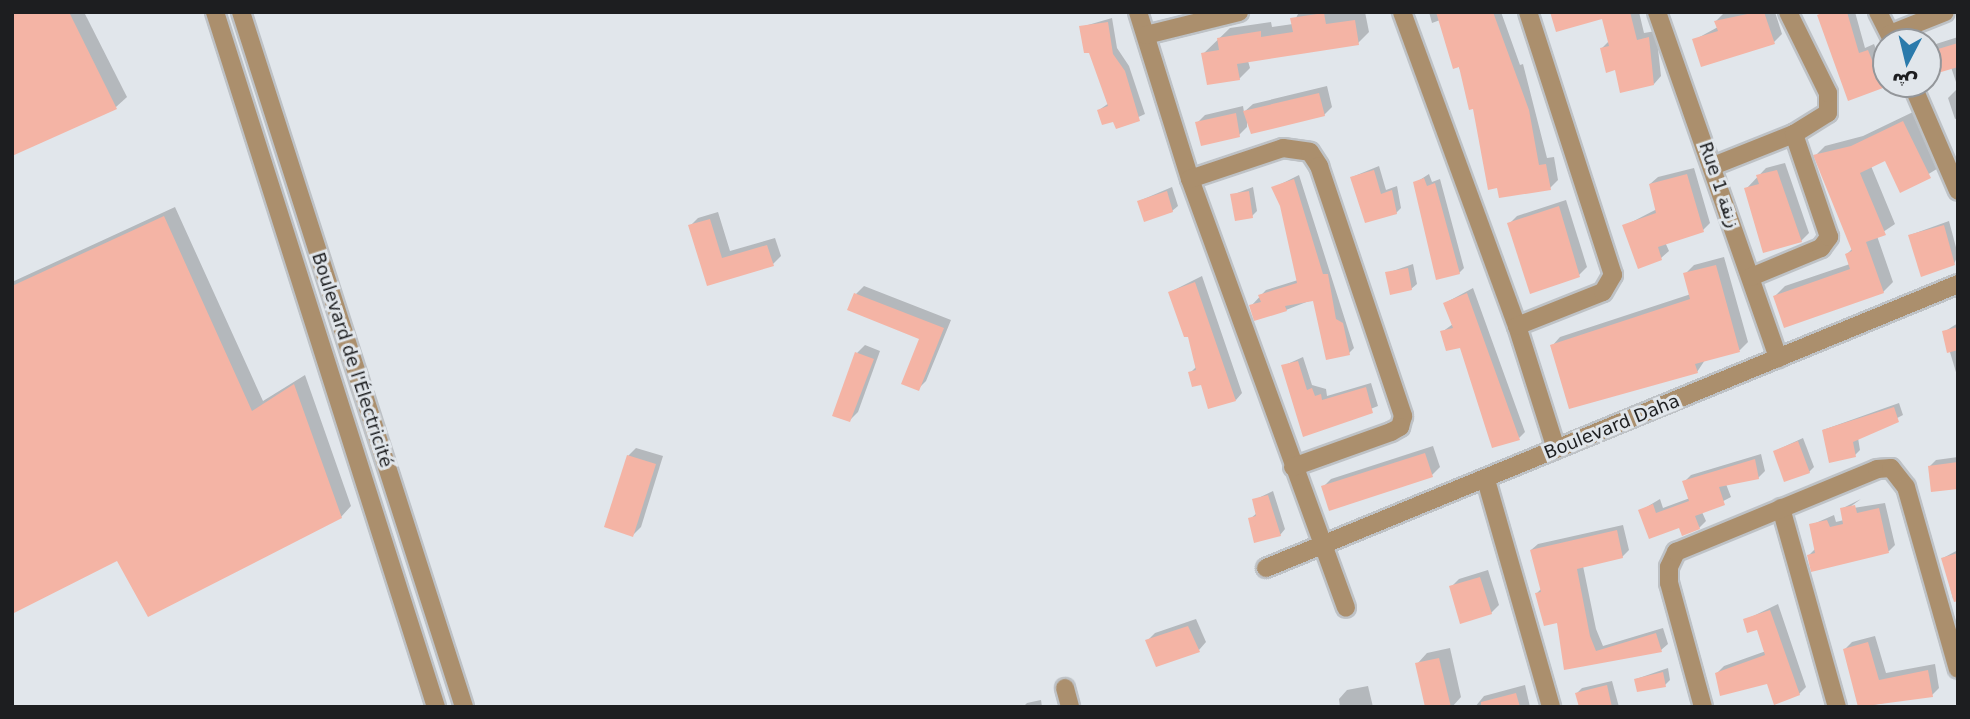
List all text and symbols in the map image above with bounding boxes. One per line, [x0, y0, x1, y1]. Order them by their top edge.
north arrow [1872, 28, 1942, 98]
text: ش [1890, 69, 1919, 94]
street label: Rue 1 زنقة [1694, 139, 1744, 231]
street label: Boulevard de l'Électricité [307, 250, 397, 470]
street label: Boulevard Daha [1541, 390, 1683, 464]

